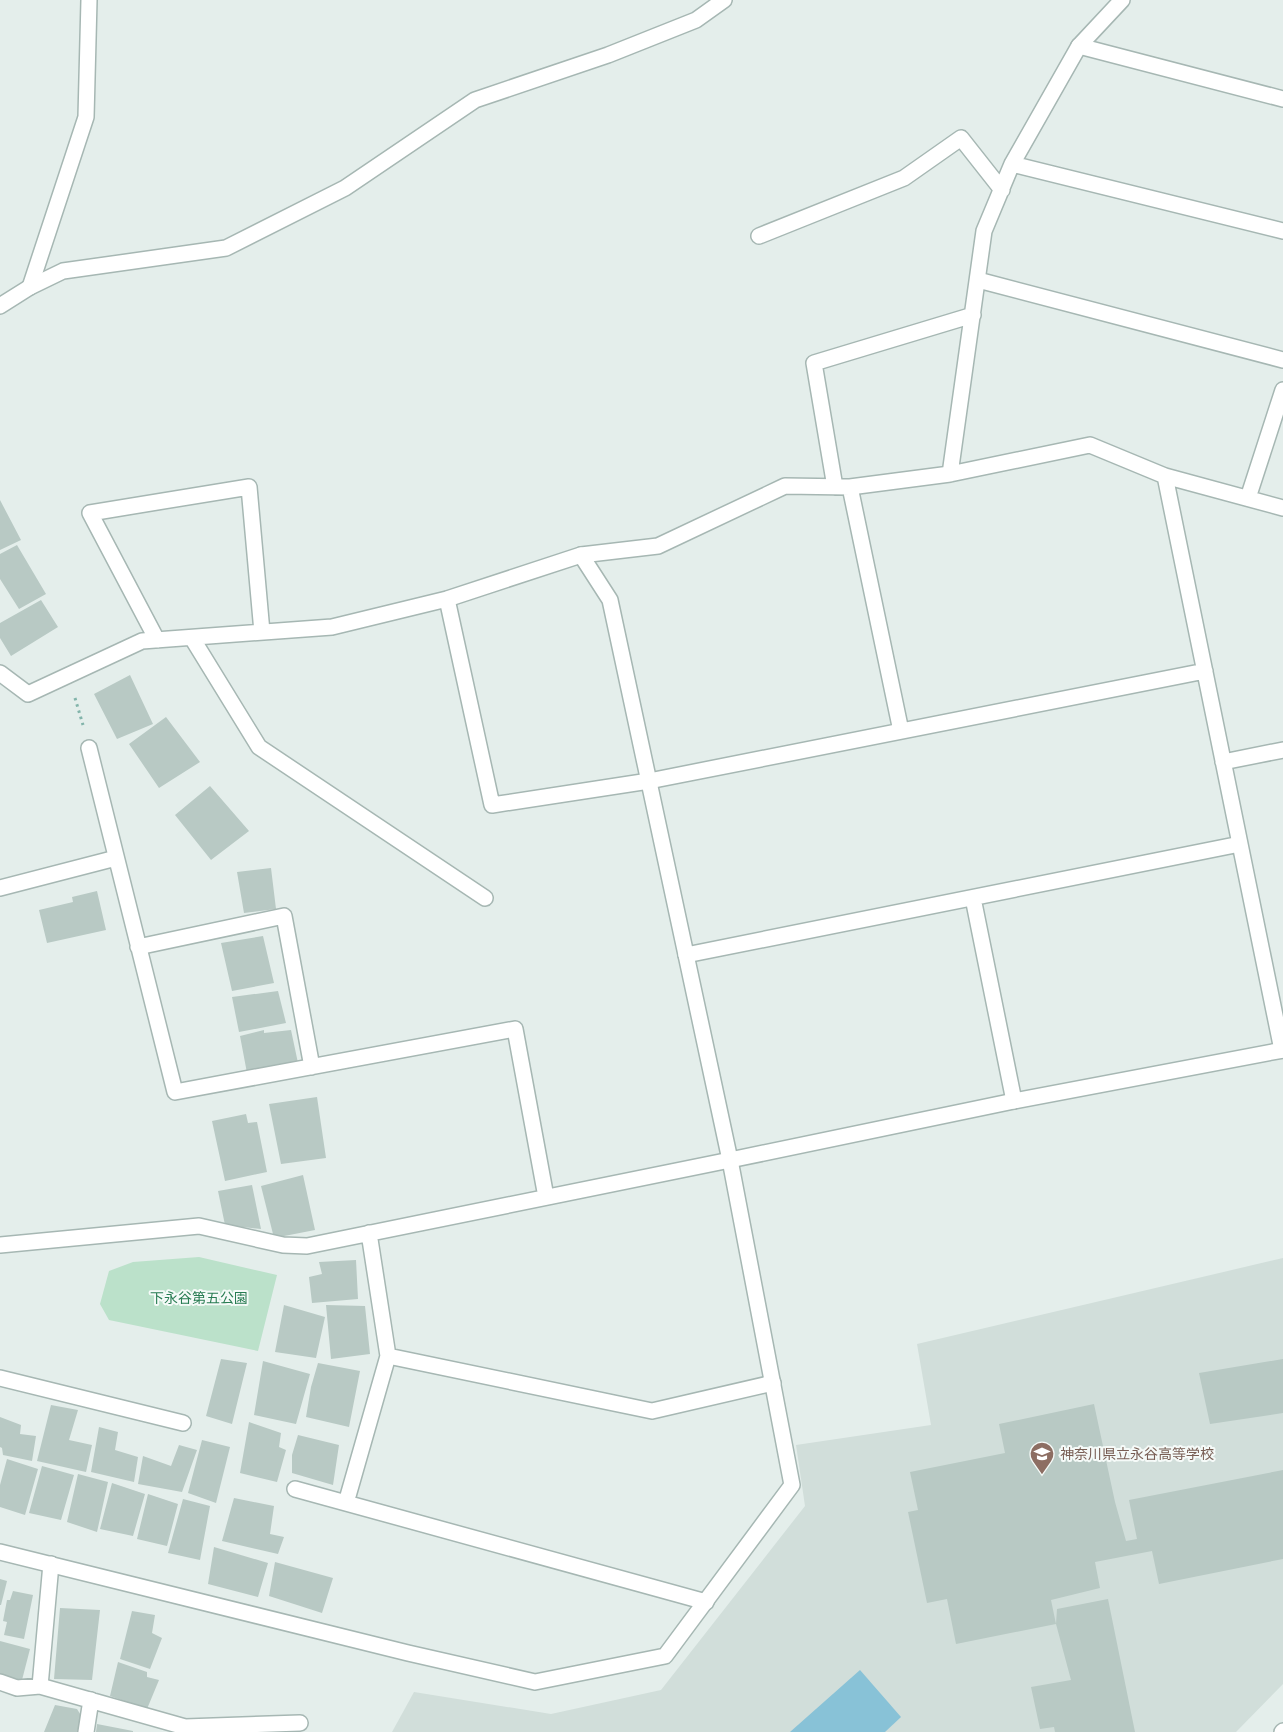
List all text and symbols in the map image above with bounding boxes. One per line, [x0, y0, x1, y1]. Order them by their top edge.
park label: 下永谷第五公園 [150, 1290, 248, 1306]
school or university icon: 神奈川県立永谷高等学校 [1029, 1441, 1055, 1475]
place label: 神奈川県立永谷高等学校 [1060, 1446, 1214, 1462]

